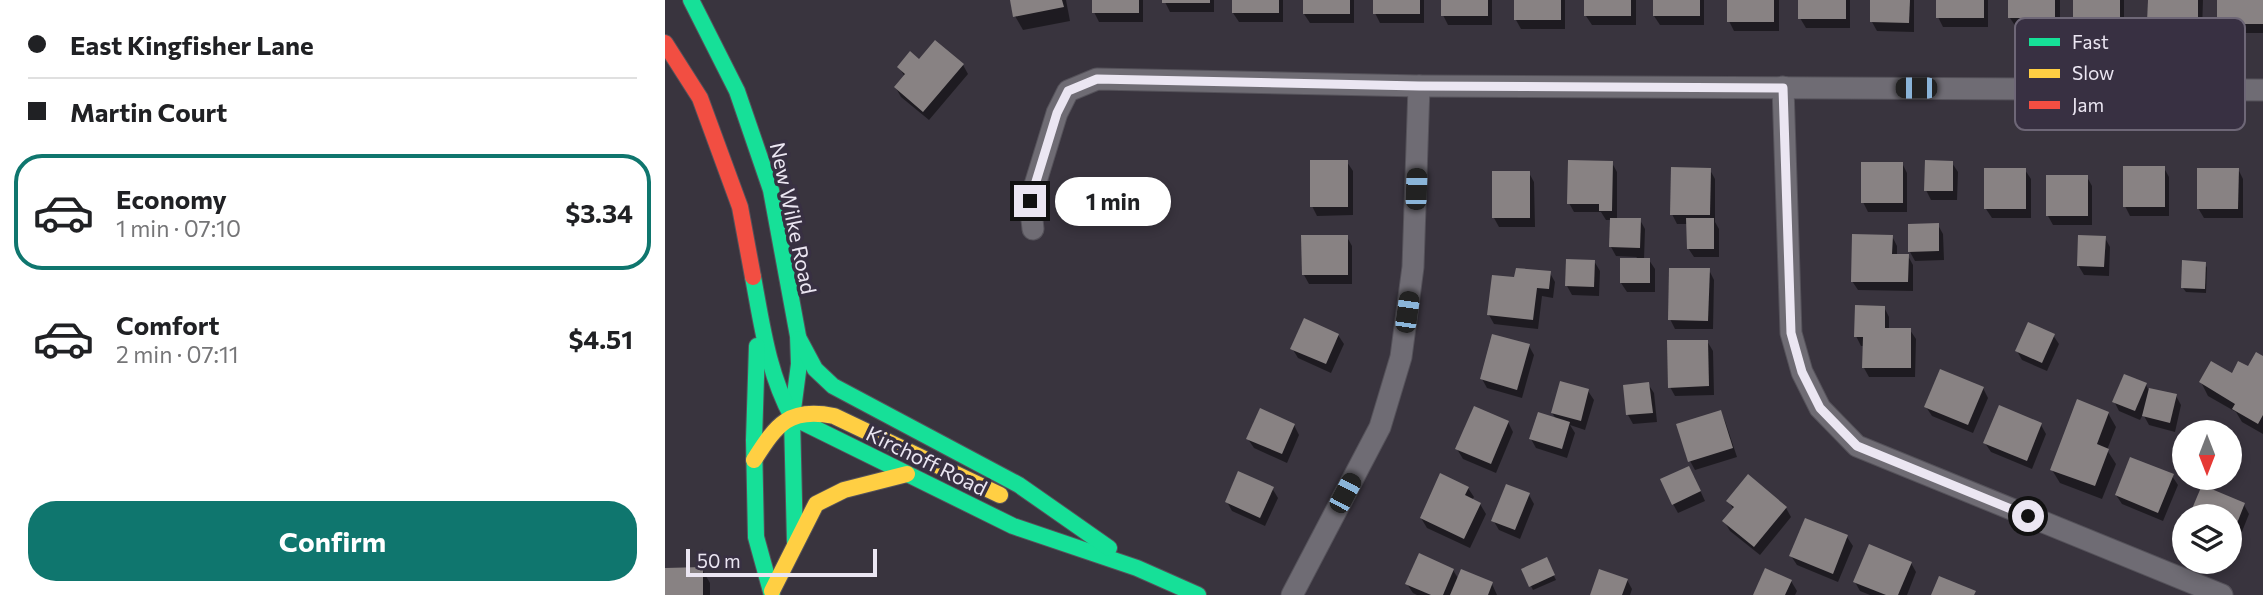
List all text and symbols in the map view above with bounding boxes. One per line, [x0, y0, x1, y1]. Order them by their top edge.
legend [2015, 18, 2245, 130]
text: East Kingfisher Lane [70, 29, 314, 60]
text: Fast [2072, 30, 2109, 53]
text: Slow [2072, 61, 2114, 84]
car [1896, 78, 1938, 99]
text: Jam [2072, 93, 2104, 116]
text: Martin Court [70, 96, 227, 127]
street label: New Wilke Road [766, 140, 822, 296]
car [1405, 168, 1428, 210]
callout: 1 min [1055, 176, 1170, 226]
icon: car [32, 181, 95, 244]
text: Economy [116, 183, 227, 214]
route end [1014, 185, 1046, 217]
text: 1 min [1086, 187, 1140, 215]
text: $3.34 [565, 197, 633, 228]
text: 1 min · 07:10 [116, 214, 241, 242]
car [1394, 290, 1421, 334]
icon: car [32, 307, 95, 370]
text: Comfort [116, 309, 219, 340]
text: $4.51 [568, 323, 633, 354]
text: 2 min · 07:11 [116, 340, 239, 368]
street label: Kirchoff Road [862, 420, 992, 500]
north arrow [2172, 420, 2242, 490]
map controls [2172, 420, 2242, 574]
car [1326, 470, 1365, 516]
route start [2012, 500, 2044, 532]
button: Confirm [28, 501, 637, 581]
button: layers [2172, 504, 2242, 574]
scale bar [686, 546, 877, 578]
text: 50 m [697, 549, 741, 572]

